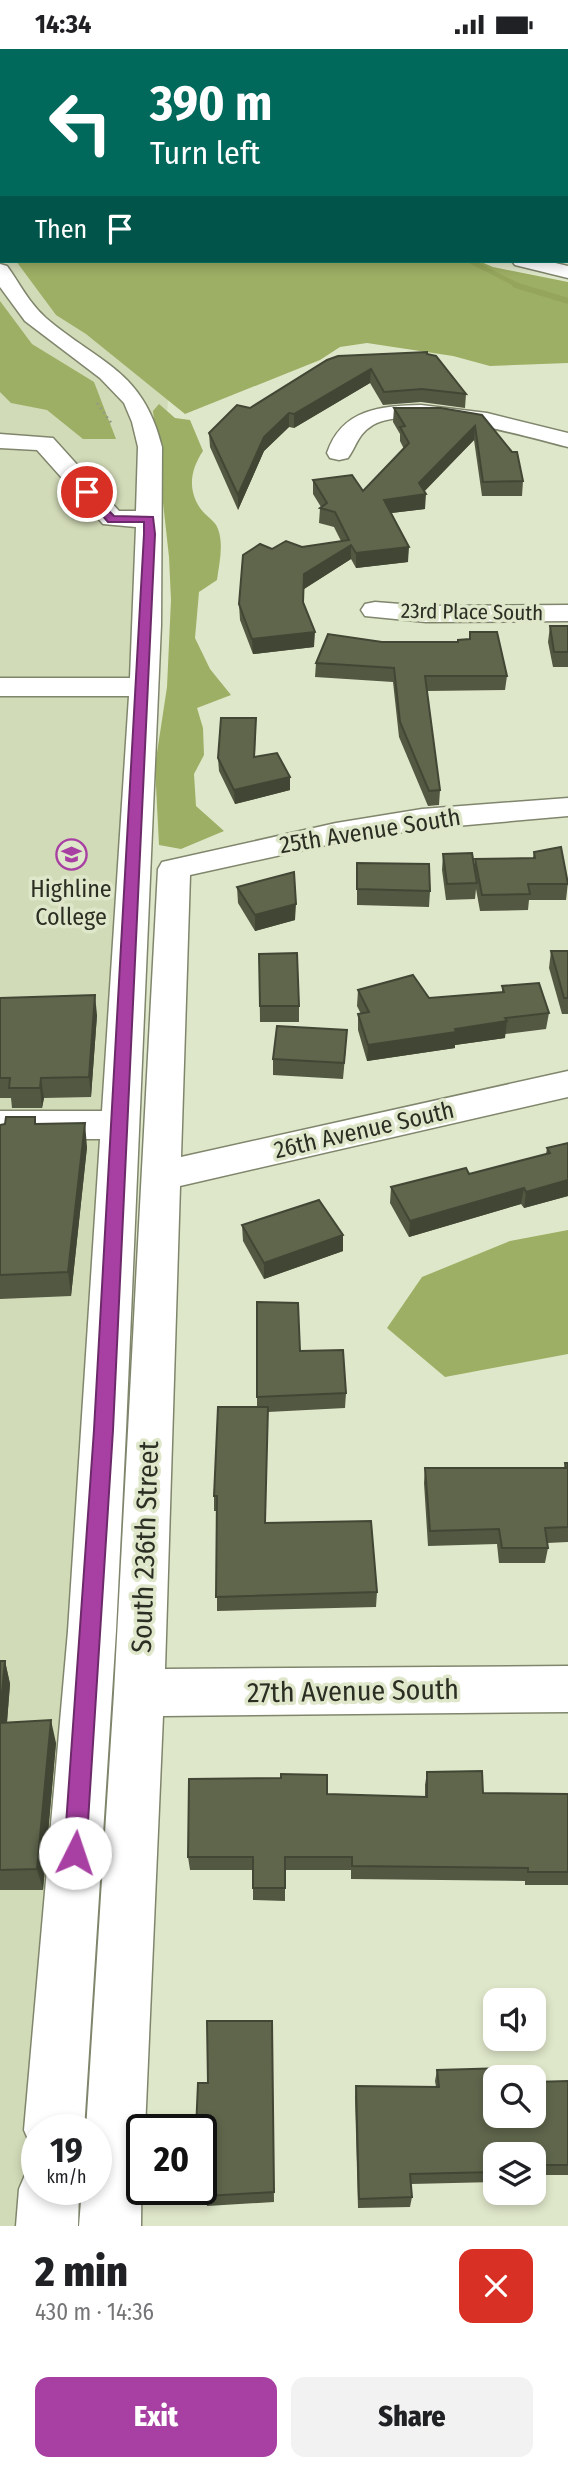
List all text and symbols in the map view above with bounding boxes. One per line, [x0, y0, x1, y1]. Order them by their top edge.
text: 14:34 [35, 9, 91, 40]
text: 390 m [150, 74, 272, 133]
icon: left [35, 77, 126, 168]
text: Turn left [150, 134, 260, 172]
icon: arrive [101, 210, 139, 248]
text: Then [35, 214, 87, 245]
pin [57, 462, 117, 522]
icon: arrive [68, 473, 106, 511]
street label: 23rd Place South [401, 598, 543, 626]
street label: 25th Avenue South [277, 803, 463, 859]
school or university icon: Highline College [54, 838, 88, 872]
place label: Highline College [30, 875, 112, 931]
street label: 26th Avenue South [271, 1096, 457, 1164]
street label: South 236th Street [125, 1440, 165, 1653]
street label: 27th Avenue South [247, 1673, 459, 1709]
position arrow [38, 1816, 112, 1890]
map controls [483, 1988, 546, 2205]
button: sound [483, 1988, 546, 2051]
button: search [483, 2065, 546, 2128]
speed limit sign: 20 [126, 2114, 217, 2205]
text: 19 [50, 2129, 83, 2171]
button: layers [483, 2142, 546, 2205]
text: km/h [46, 2166, 87, 2188]
text: 2 min [35, 2247, 128, 2297]
button: close [459, 2249, 533, 2323]
text: 430 m · 14:36 [35, 2298, 154, 2326]
button: Exit [35, 2377, 277, 2457]
button: Share [291, 2377, 533, 2457]

